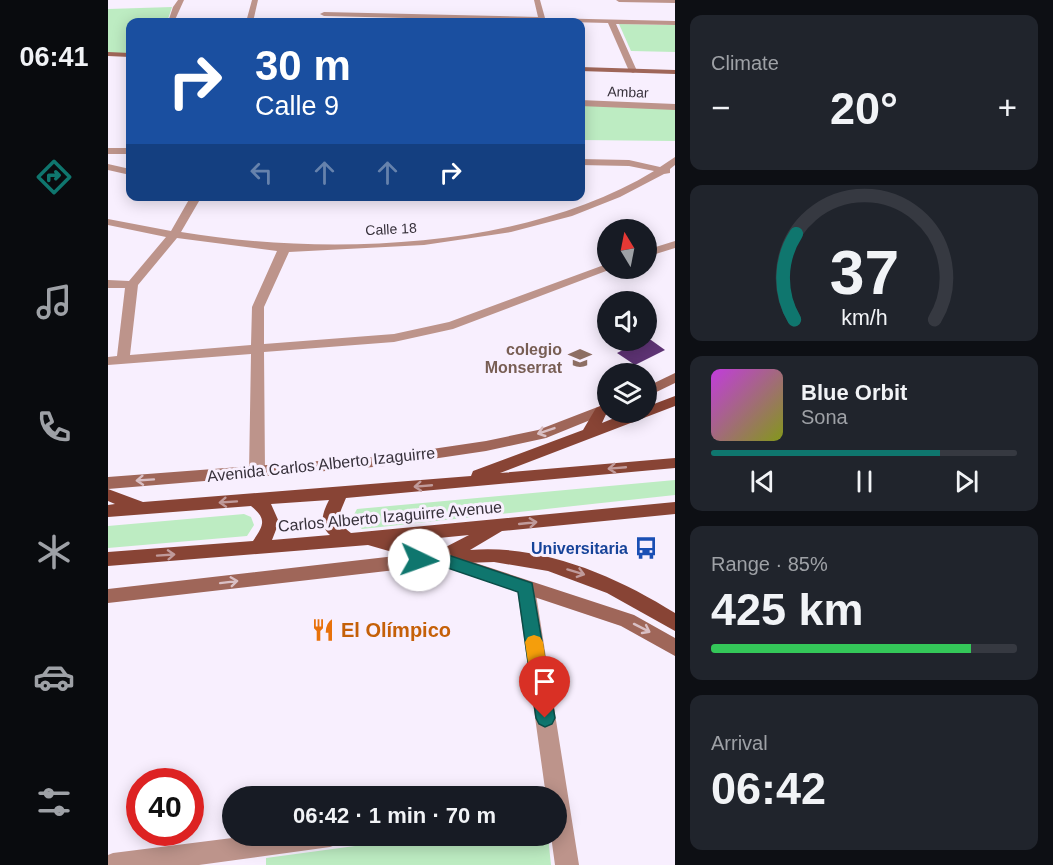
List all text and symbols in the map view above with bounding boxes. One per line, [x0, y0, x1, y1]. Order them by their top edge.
text: 06:41 [19, 42, 89, 72]
icon: right [156, 42, 234, 120]
text: 30 m [255, 42, 351, 89]
text: Climate [711, 52, 779, 74]
street label: Ambar [607, 83, 649, 101]
text: 20° [830, 83, 898, 134]
text: − [711, 89, 730, 126]
text: + [998, 89, 1017, 126]
text: Calle 9 [255, 91, 339, 121]
icon: directions [33, 156, 75, 198]
icon: left [245, 156, 278, 189]
icon: ahead [308, 156, 341, 189]
icon: ahead [371, 156, 404, 189]
icon: right [434, 156, 467, 189]
north arrow [597, 219, 657, 279]
map controls [597, 219, 657, 423]
street label: Calle 18 [365, 220, 417, 238]
text: 37 [829, 238, 899, 307]
icon: music [33, 281, 75, 323]
button: sound [597, 291, 657, 351]
text: km/h [841, 306, 887, 330]
place label: colegio Monserrat [485, 341, 563, 376]
school or university icon: colegio Monserrat [567, 345, 593, 371]
button: layers [597, 363, 657, 423]
text: Blue Orbit [801, 380, 907, 405]
icon: phone [33, 406, 75, 448]
text: Sona [801, 406, 848, 428]
one-way arrow [538, 427, 556, 438]
street label: Avenida Carlos Alberto Izaguirre [206, 444, 436, 485]
one-way arrow [607, 463, 627, 474]
icon: previous [746, 465, 779, 498]
icon: pause [848, 465, 881, 498]
icon: next [950, 465, 983, 498]
one-way arrow [136, 475, 156, 486]
one-way arrow [413, 481, 433, 492]
one-way arrow [219, 497, 239, 508]
street label: Carlos Alberto Izaguirre Avenue [277, 498, 503, 535]
one-way arrow [517, 517, 537, 528]
position arrow [387, 528, 451, 592]
icon: climate [33, 531, 75, 573]
bus stop icon: Universitaria [633, 535, 659, 561]
place label: Universitaria [531, 540, 628, 557]
one-way arrow [156, 549, 176, 560]
text: Range · 85% [711, 553, 828, 575]
one-way arrow [566, 568, 585, 579]
one-way arrow [218, 576, 238, 587]
text: 425 km [711, 584, 864, 635]
restaurant icon: El Olímpico [310, 617, 336, 643]
place label: El Olímpico [341, 619, 451, 641]
one-way arrow [633, 622, 651, 634]
icon: car [33, 656, 75, 698]
pin [519, 656, 570, 718]
icon: arrive [528, 665, 561, 698]
text: Arrival [711, 732, 768, 754]
text: 06:42 [711, 763, 826, 814]
speed limit sign: 40 [126, 768, 204, 846]
icon: filters [33, 781, 75, 823]
text: 06:42 · 1 min · 70 m [293, 803, 496, 828]

